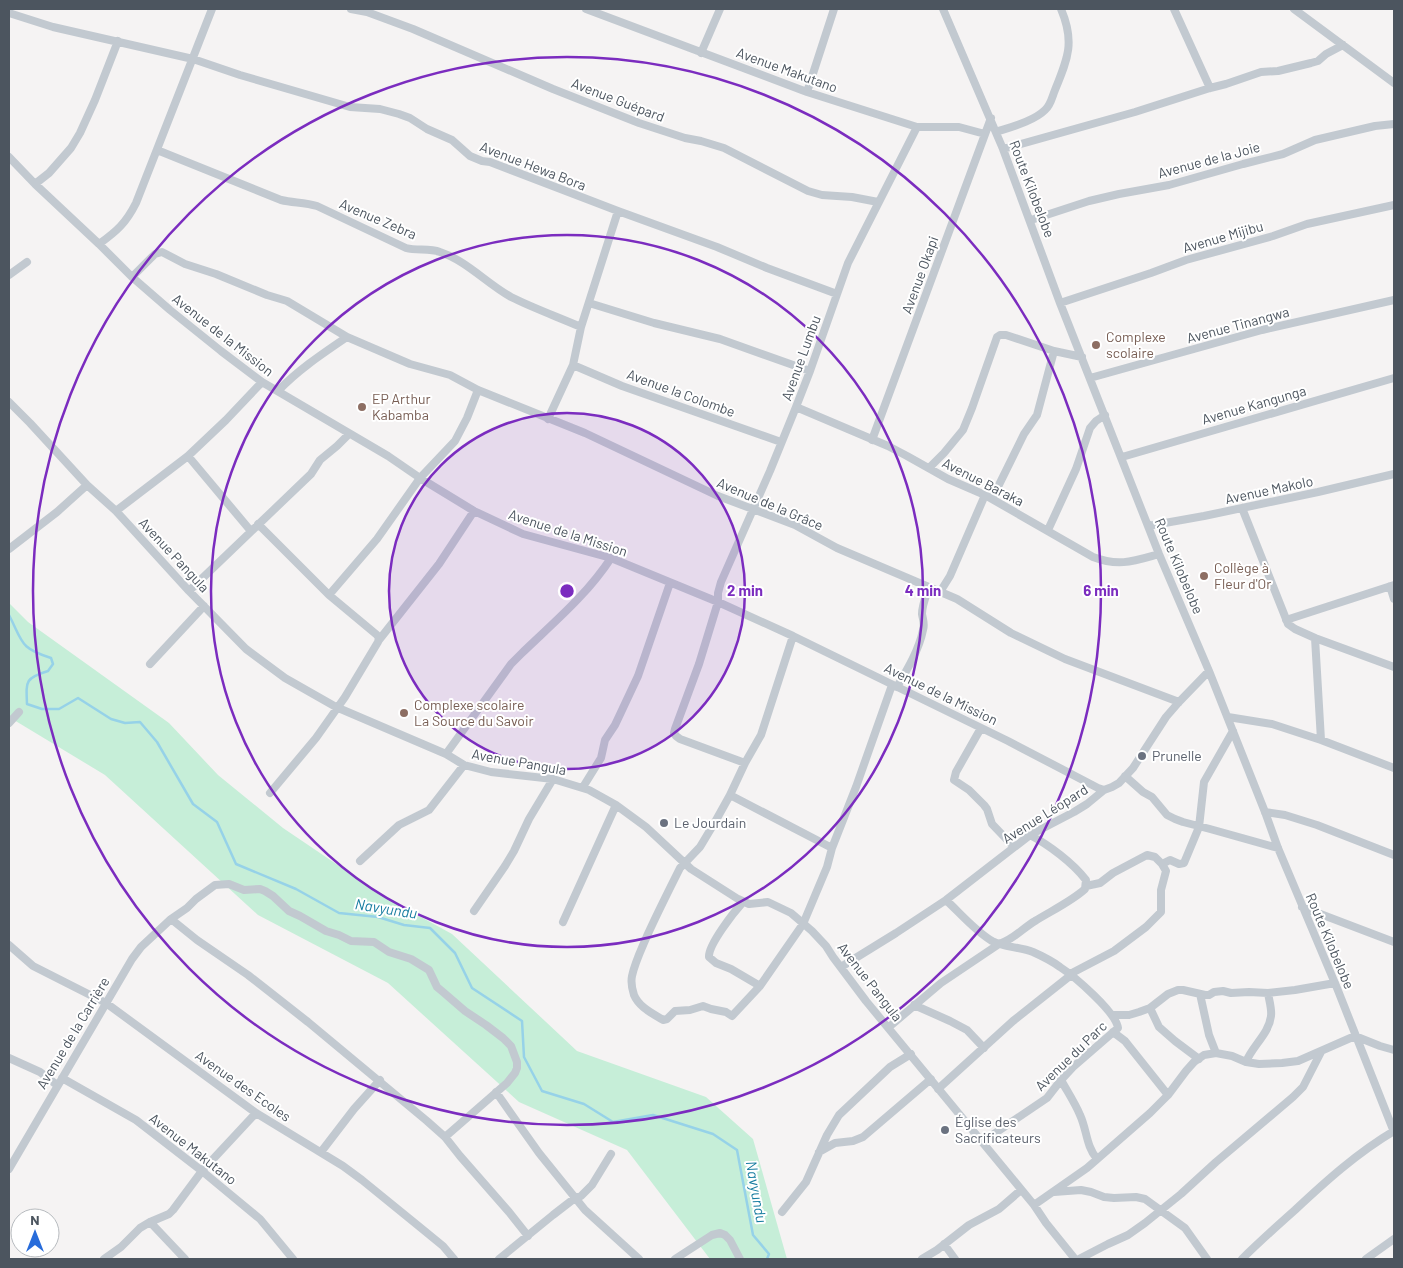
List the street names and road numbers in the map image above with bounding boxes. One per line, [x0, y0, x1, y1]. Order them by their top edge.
street label: Avenue Makutano [734, 43, 840, 96]
street label: Avenue Guépard [569, 74, 667, 125]
street label: Avenue Hewa Bora [478, 137, 589, 194]
street label: Route Kilobelobe [1006, 138, 1059, 240]
street label: Avenue de la Joie [1156, 138, 1262, 181]
street label: Avenue Zebra [337, 195, 419, 242]
street label: Avenue Mijibu [1181, 217, 1265, 256]
street label: Avenue Okapi [898, 234, 941, 316]
street label: Avenue de la Mission [169, 290, 277, 379]
street label: Avenue Tinangwa [1185, 303, 1291, 346]
street label: Avenue Lumbu [777, 313, 824, 403]
street label: Avenue la Colombe [625, 365, 738, 420]
street label: Avenue Kangunga [1200, 382, 1308, 428]
street label: Avenue Baraka [940, 454, 1027, 509]
street label: Avenue Makolo [1223, 472, 1315, 507]
street label: Avenue de la Grâce [715, 473, 826, 534]
street label: Avenue de la Mission [507, 505, 630, 560]
street label: Avenue Pangula [136, 514, 213, 595]
street label: Route Kilobelobe [1152, 515, 1207, 616]
street label: Avenue de la Mission [882, 659, 1001, 728]
street label: Avenue Pangula [471, 745, 568, 778]
street label: Avenue Léopard [999, 780, 1091, 847]
street label: Route Kilobelobe [1303, 890, 1358, 991]
street label: Avenue Pangula [834, 939, 907, 1025]
street label: Avenue de la Carrière [32, 974, 113, 1092]
street label: Avenue du Parc [1031, 1017, 1110, 1094]
street label: Avenue des Ecoles [192, 1046, 294, 1125]
street label: Avenue Makutano [146, 1109, 240, 1188]

